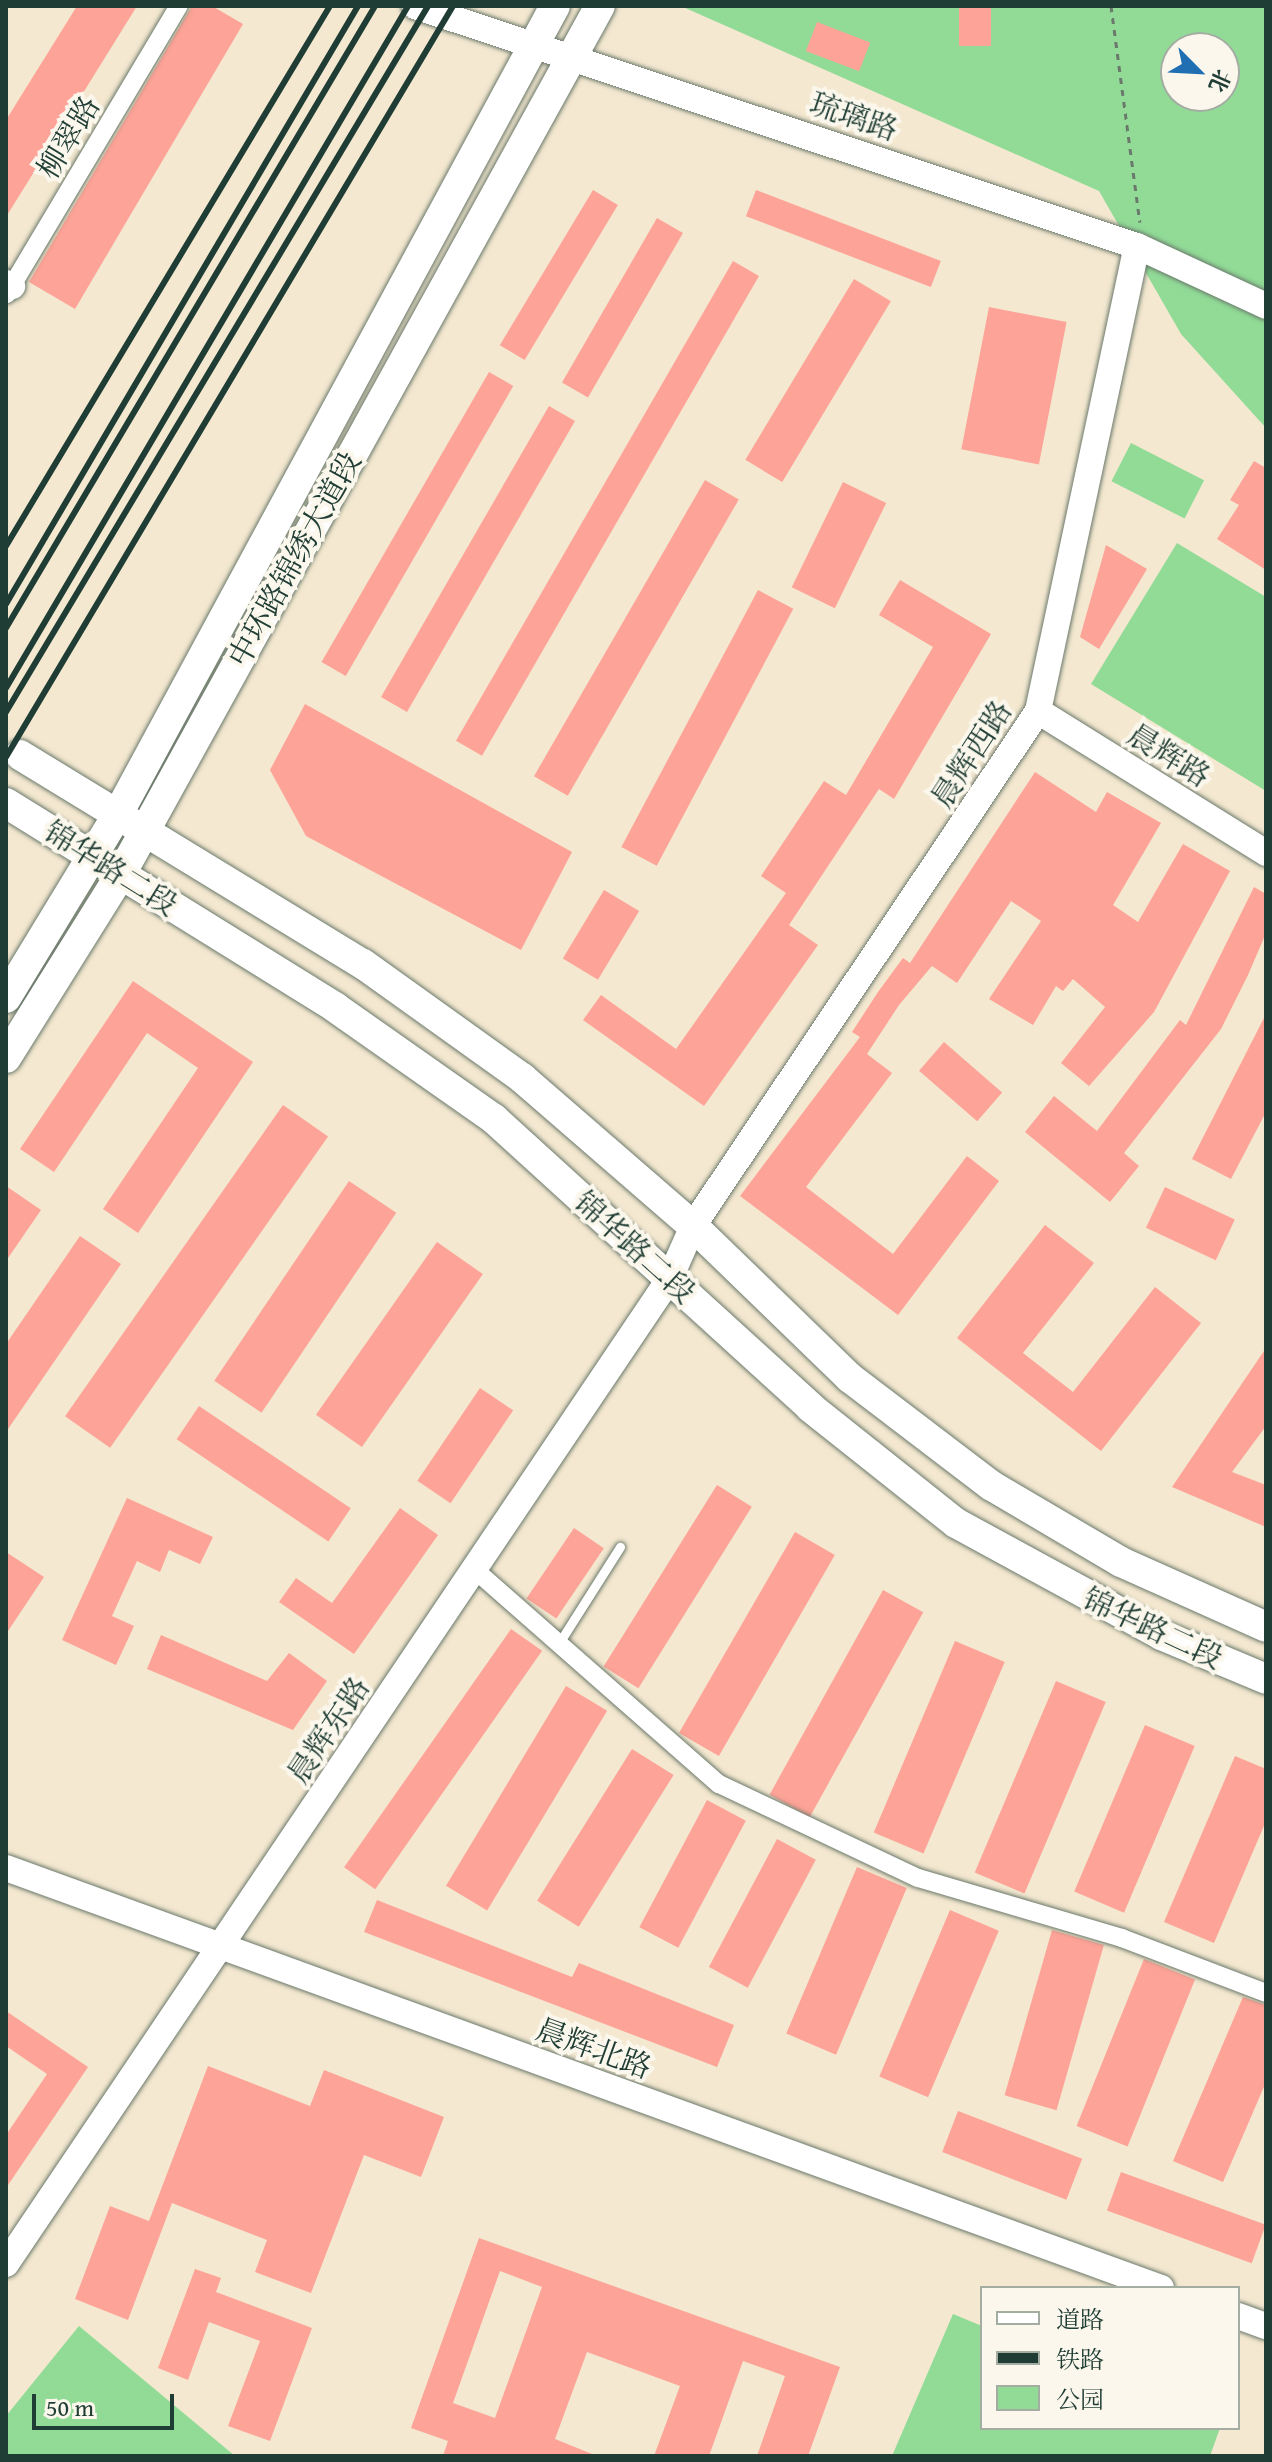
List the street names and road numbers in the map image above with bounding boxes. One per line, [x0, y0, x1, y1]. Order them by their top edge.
street label: 琉璃路 [806, 84, 902, 148]
street label: 柳翠路 [29, 89, 107, 185]
street label: 中环路锦绣大道段 [220, 445, 368, 673]
street label: 晨辉西路 [923, 694, 1019, 814]
street label: 晨辉路 [1121, 716, 1217, 794]
street label: 锦华路二段 [38, 813, 184, 923]
street label: 锦华路二段 [567, 1183, 703, 1311]
street label: 锦华路二段 [1077, 1580, 1229, 1676]
street label: 晨辉东路 [280, 1670, 376, 1790]
street label: 晨辉北路 [531, 2011, 657, 2085]

